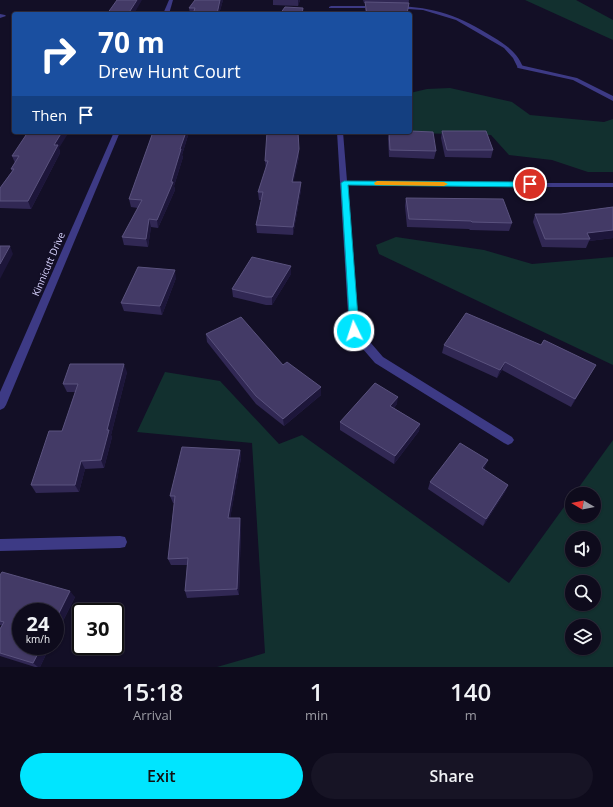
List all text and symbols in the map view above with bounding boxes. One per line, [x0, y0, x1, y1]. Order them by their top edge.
text: 70 m [98, 23, 165, 61]
icon: right [32, 28, 84, 80]
text: Drew Hunt Court [98, 59, 241, 83]
icon: arrive [75, 104, 97, 126]
text: Then [32, 105, 67, 125]
pin [513, 167, 547, 201]
icon: arrive [519, 173, 541, 195]
street label: Kinnicutt Drive [28, 229, 68, 298]
position arrow [333, 310, 375, 352]
north arrow [565, 487, 601, 523]
map controls [565, 487, 601, 655]
button: sound [565, 531, 601, 567]
button: search [565, 575, 601, 611]
speed limit sign: 30 [72, 603, 124, 655]
text: 24 [27, 610, 49, 637]
button: layers [565, 619, 601, 655]
text: km/h [26, 632, 50, 646]
text: 15:18 [122, 675, 183, 708]
text: 1 [310, 675, 324, 708]
text: 140 [450, 675, 491, 708]
text: Arrival [133, 706, 172, 724]
text: min [305, 706, 328, 724]
text: m [465, 706, 477, 724]
button: Exit [20, 753, 303, 799]
button: Share [311, 753, 593, 799]

